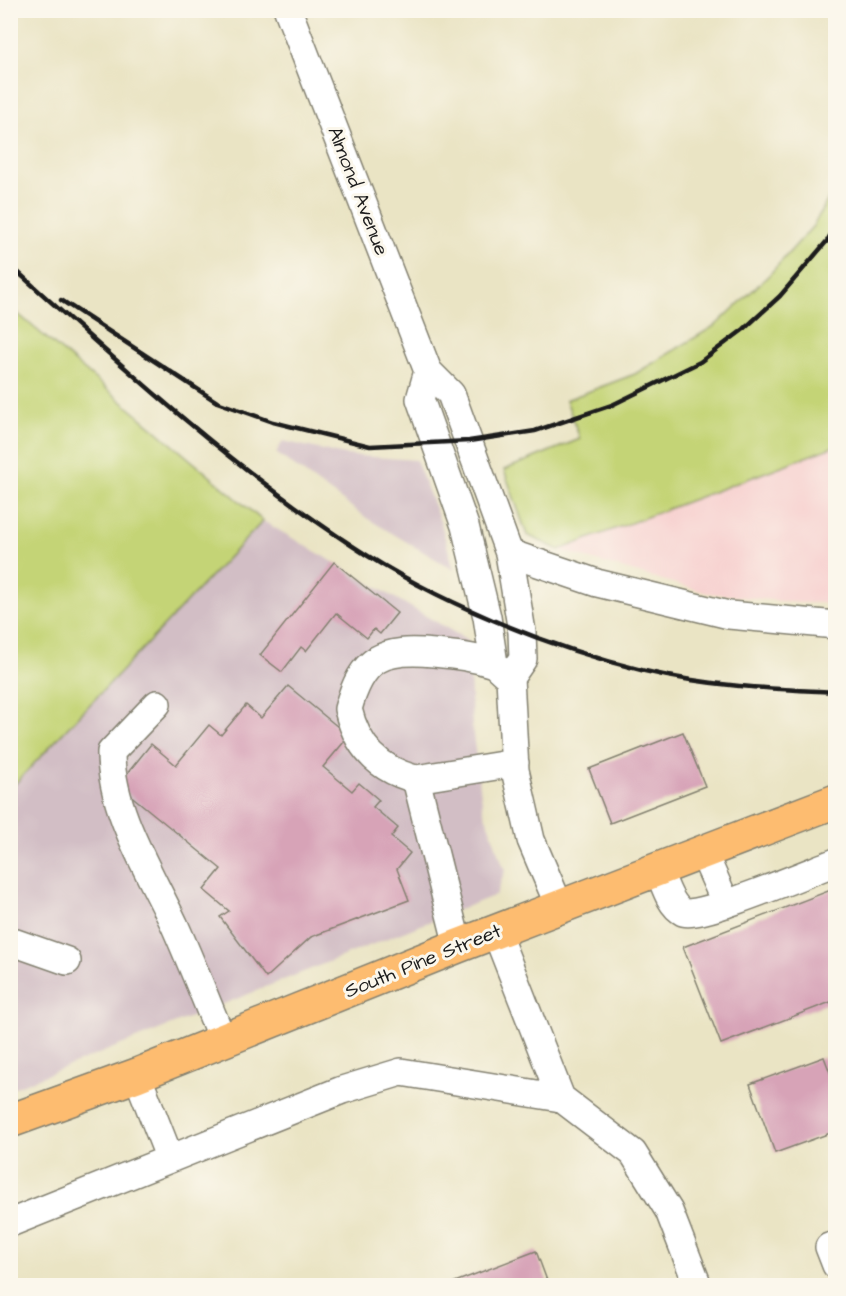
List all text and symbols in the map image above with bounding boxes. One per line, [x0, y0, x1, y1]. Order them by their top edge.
street label: Almond Avenue [321, 122, 396, 260]
street label: South Pine Street [341, 917, 505, 1005]

